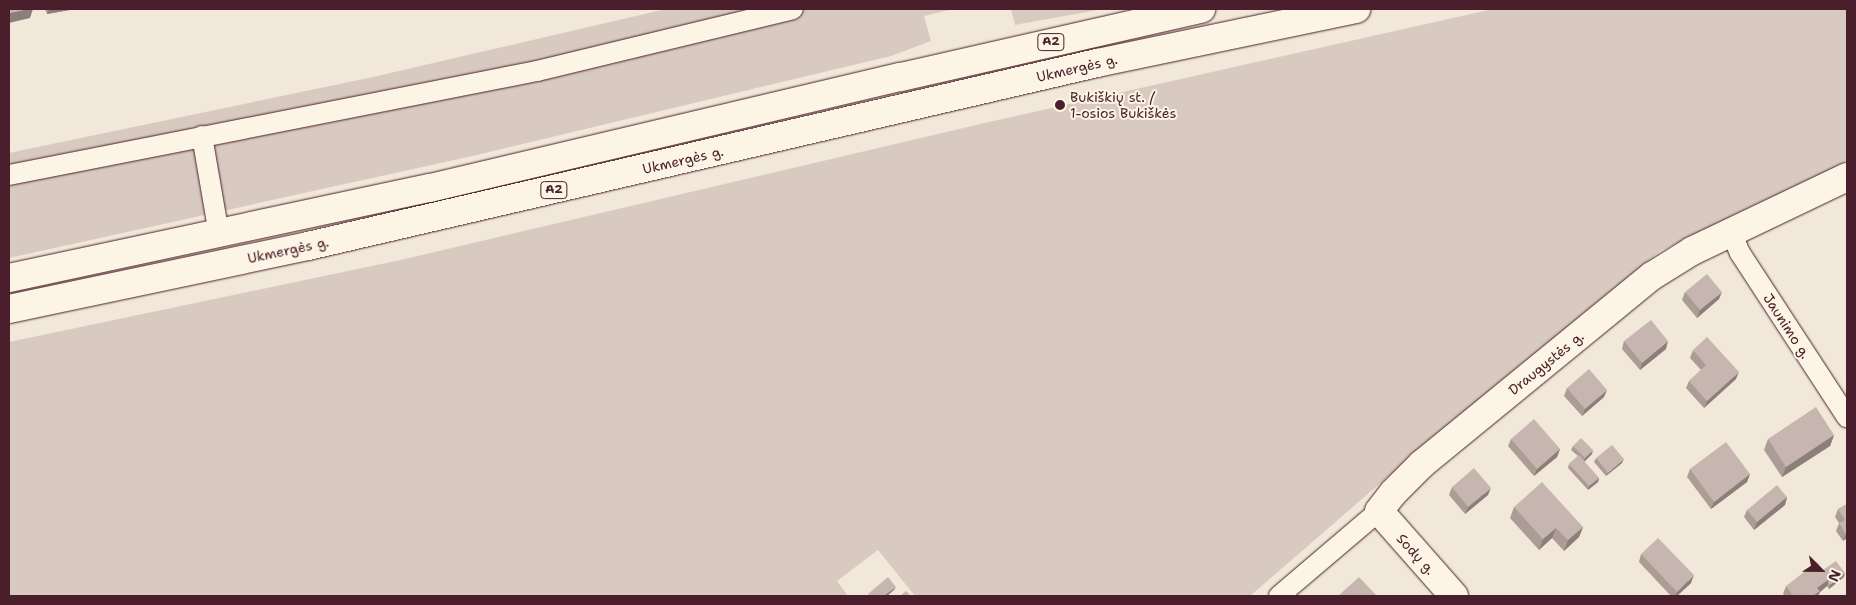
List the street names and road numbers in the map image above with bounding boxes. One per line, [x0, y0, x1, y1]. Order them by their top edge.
road number: A2 [1037, 32, 1065, 52]
street label: Ukmergės g. [1035, 51, 1119, 85]
street label: Ukmergės g. [641, 143, 725, 177]
road number: A2 [540, 180, 568, 200]
street label: Ukmergės g. [246, 233, 330, 267]
street label: Jaunimo g. [1760, 290, 1814, 362]
street label: Draugystės g. [1505, 328, 1587, 398]
street label: Sodų g. [1393, 530, 1439, 578]

